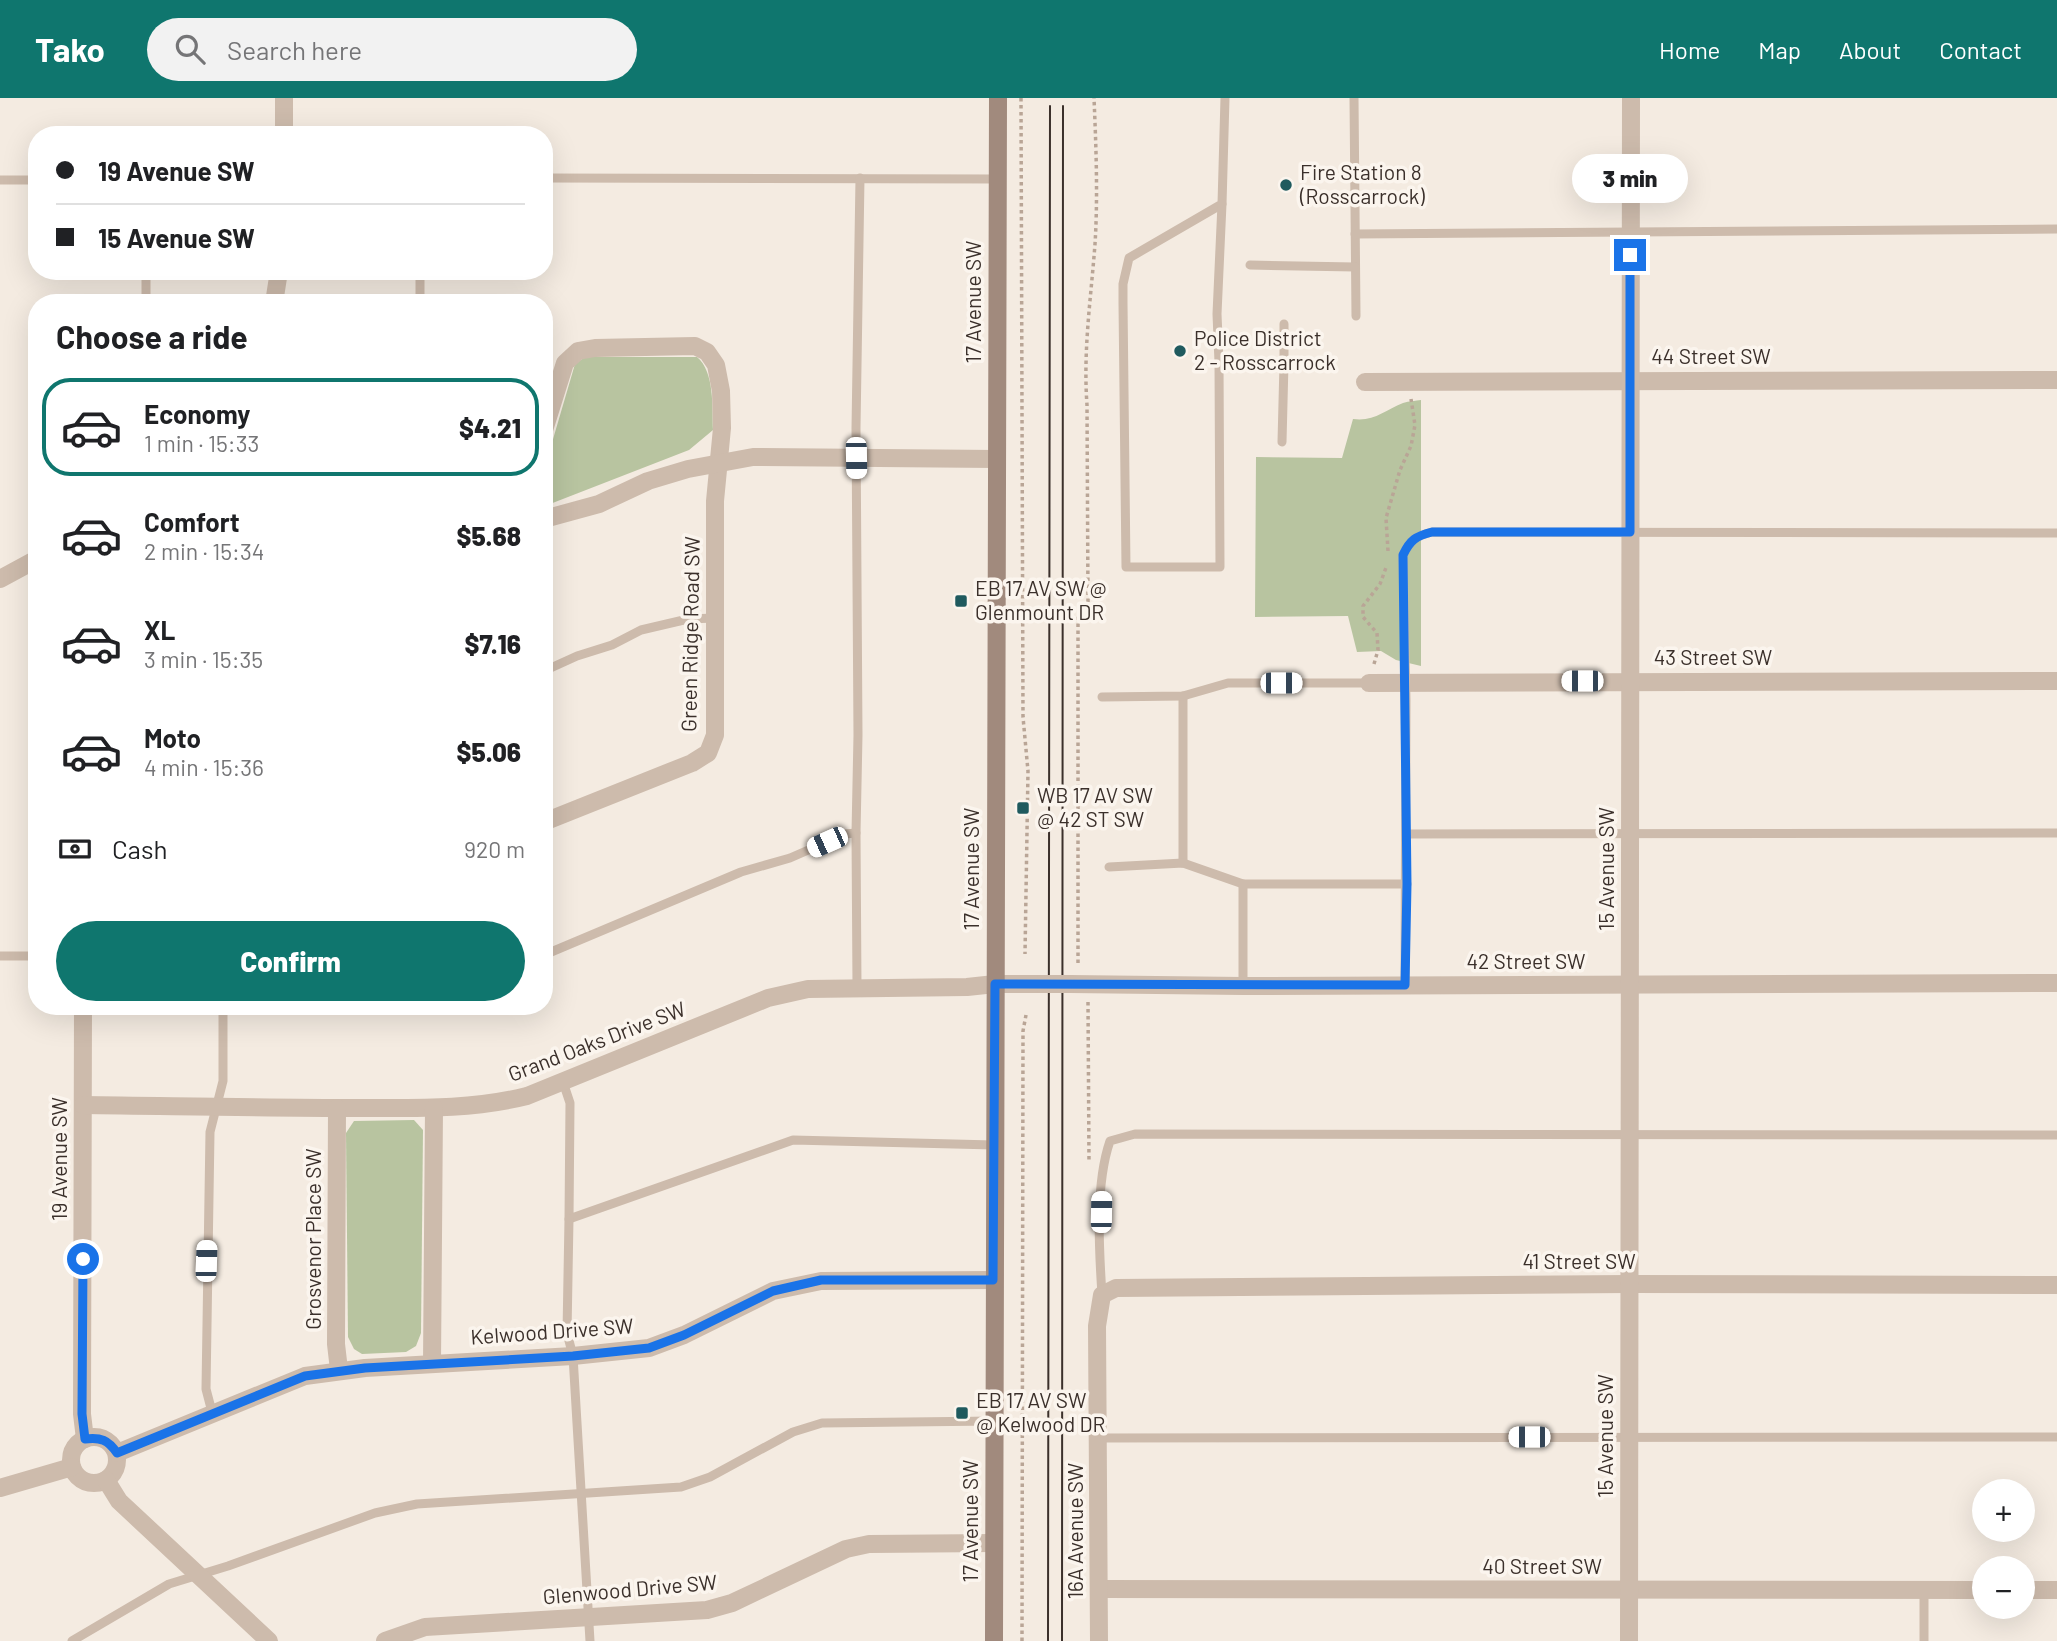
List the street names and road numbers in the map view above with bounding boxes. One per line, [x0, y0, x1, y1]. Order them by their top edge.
street label: 17 Avenue SW [960, 241, 985, 363]
street label: 44 Street SW [1651, 343, 1771, 368]
street label: Green Ridge Road SW [675, 536, 704, 732]
street label: 43 Street SW [1654, 644, 1772, 669]
street label: 15 Avenue SW [1593, 807, 1618, 931]
street label: 17 Avenue SW [958, 808, 983, 930]
street label: 42 Street SW [1466, 948, 1586, 973]
street label: Grand Oaks Drive SW [504, 995, 689, 1086]
street label: 19 Avenue SW [46, 1097, 71, 1221]
street label: Grosvenor Place SW [300, 1148, 325, 1330]
street label: 41 Street SW [1522, 1248, 1636, 1273]
street label: Kelwood Drive SW [470, 1312, 634, 1349]
street label: 15 Avenue SW [1592, 1374, 1617, 1498]
street label: 17 Avenue SW [957, 1460, 982, 1582]
street label: 16A Avenue SW [1062, 1463, 1087, 1599]
street label: 40 Street SW [1482, 1553, 1602, 1578]
street label: Glenwood Drive SW [542, 1568, 718, 1609]

